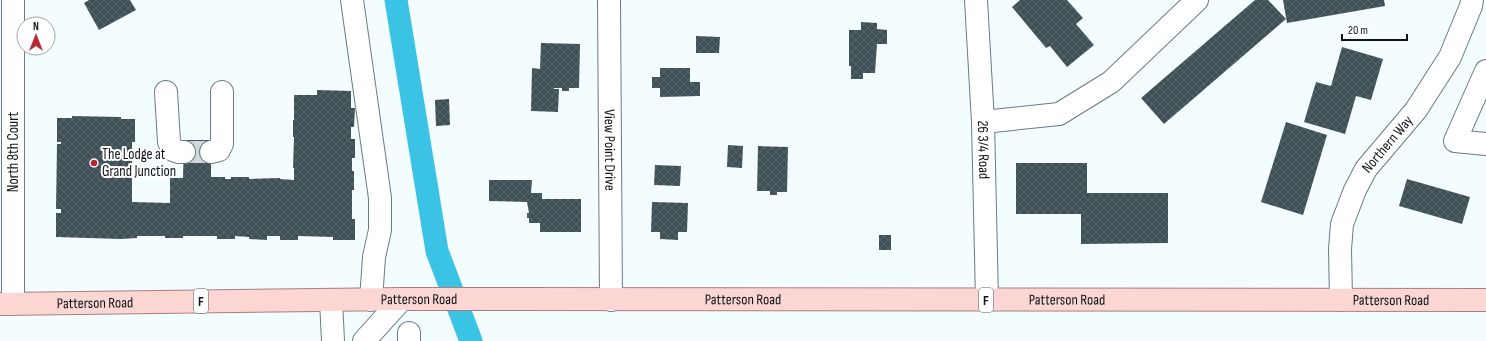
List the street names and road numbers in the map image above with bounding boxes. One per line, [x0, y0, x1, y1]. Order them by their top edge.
street label: View Point Drive [600, 109, 620, 191]
street label: North 8th Court [4, 111, 23, 192]
street label: Northern Way [1358, 111, 1417, 177]
street label: 26 3/4 Road [973, 120, 994, 179]
road number: F [979, 288, 993, 312]
road number: F [194, 289, 208, 313]
street label: Patterson Road [381, 289, 457, 309]
street label: Patterson Road [705, 290, 781, 309]
street label: Patterson Road [1029, 290, 1105, 309]
street label: Patterson Road [1353, 290, 1429, 309]
street label: Patterson Road [57, 293, 133, 313]

